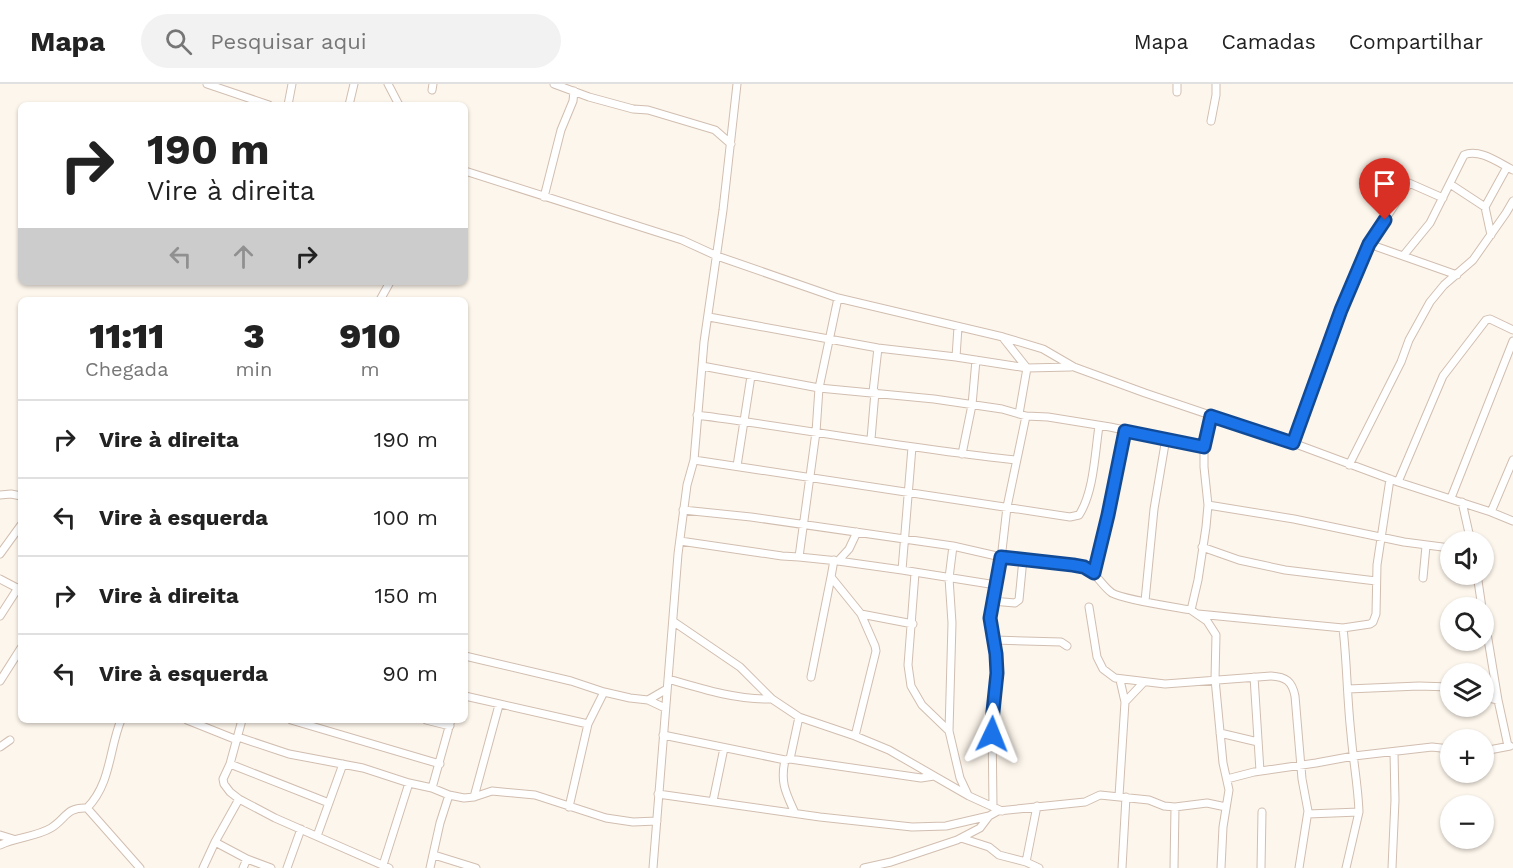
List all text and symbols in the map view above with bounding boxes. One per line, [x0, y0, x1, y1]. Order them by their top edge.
search box [141, 14, 561, 68]
text: Mapa [30, 25, 105, 58]
icon: search [162, 25, 195, 58]
text: Pesquisar aqui [210, 29, 367, 54]
text: Mapa [1134, 29, 1188, 54]
text: Camadas [1221, 29, 1316, 54]
text: Compartilhar [1349, 29, 1483, 54]
text: 190 m [147, 125, 270, 174]
icon: right [48, 126, 126, 204]
pin [1359, 158, 1410, 220]
icon: arrive [1368, 167, 1401, 200]
text: Vire à direita [147, 175, 315, 207]
icon: left [164, 240, 197, 273]
icon: ahead [227, 240, 260, 273]
icon: right [290, 240, 323, 273]
text: 11:11 [89, 315, 164, 357]
text: 3 [243, 315, 265, 357]
text: 910 [339, 315, 401, 357]
text: Chegada [85, 357, 168, 381]
text: min [236, 357, 272, 381]
text: m [361, 357, 380, 381]
icon: right [48, 423, 81, 456]
text: Vire à direita [99, 427, 239, 452]
text: 190 m [374, 427, 438, 452]
icon: left [48, 501, 81, 534]
text: Vire à esquerda [99, 505, 268, 530]
text: 100 m [374, 505, 438, 530]
map controls [1440, 531, 1494, 849]
button: sound [1440, 531, 1494, 585]
icon: right [48, 579, 81, 612]
text: Vire à direita [99, 583, 239, 608]
text: 150 m [374, 583, 438, 608]
button: search [1440, 597, 1494, 651]
icon: left [48, 657, 81, 690]
text: Vire à esquerda [99, 661, 268, 686]
text: 90 m [382, 661, 438, 686]
button: layers [1440, 663, 1494, 717]
position arrow [960, 702, 1024, 766]
button: + [1440, 729, 1494, 783]
button: − [1440, 795, 1494, 849]

